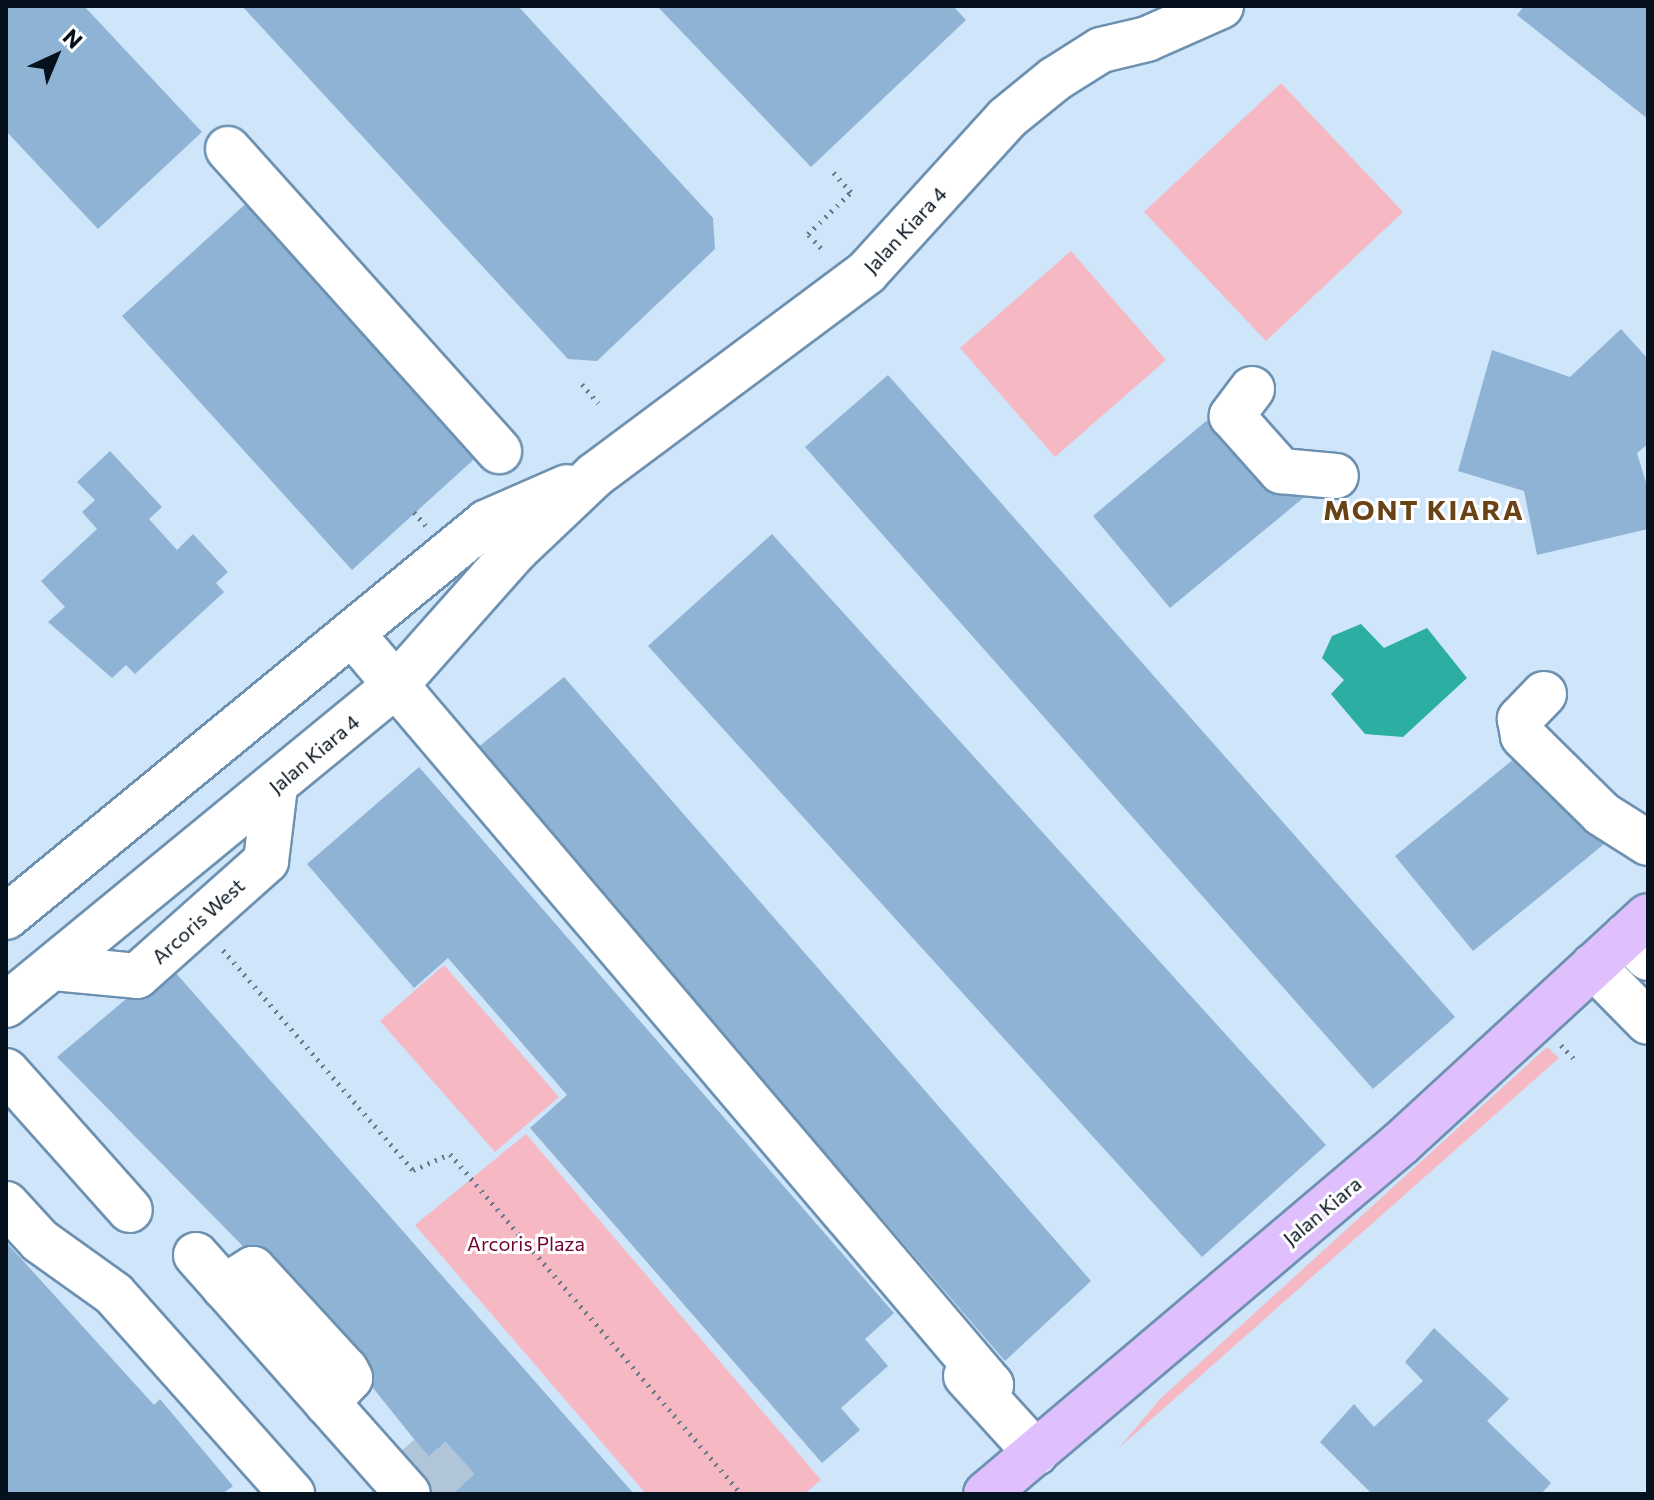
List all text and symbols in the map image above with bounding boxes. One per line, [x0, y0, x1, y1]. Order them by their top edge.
north arrow [16, 16, 96, 96]
text: N [58, 23, 88, 54]
street label: Jalan Kiara 4 [859, 182, 951, 278]
district label: MONT KIARA [1323, 492, 1525, 526]
street label: Jalan Kiara 4 [264, 709, 364, 799]
street label: Arcoris West [147, 873, 249, 969]
street label: Jalan Kiara [1278, 1171, 1366, 1251]
park label: Arcoris Plaza [467, 1231, 585, 1255]

